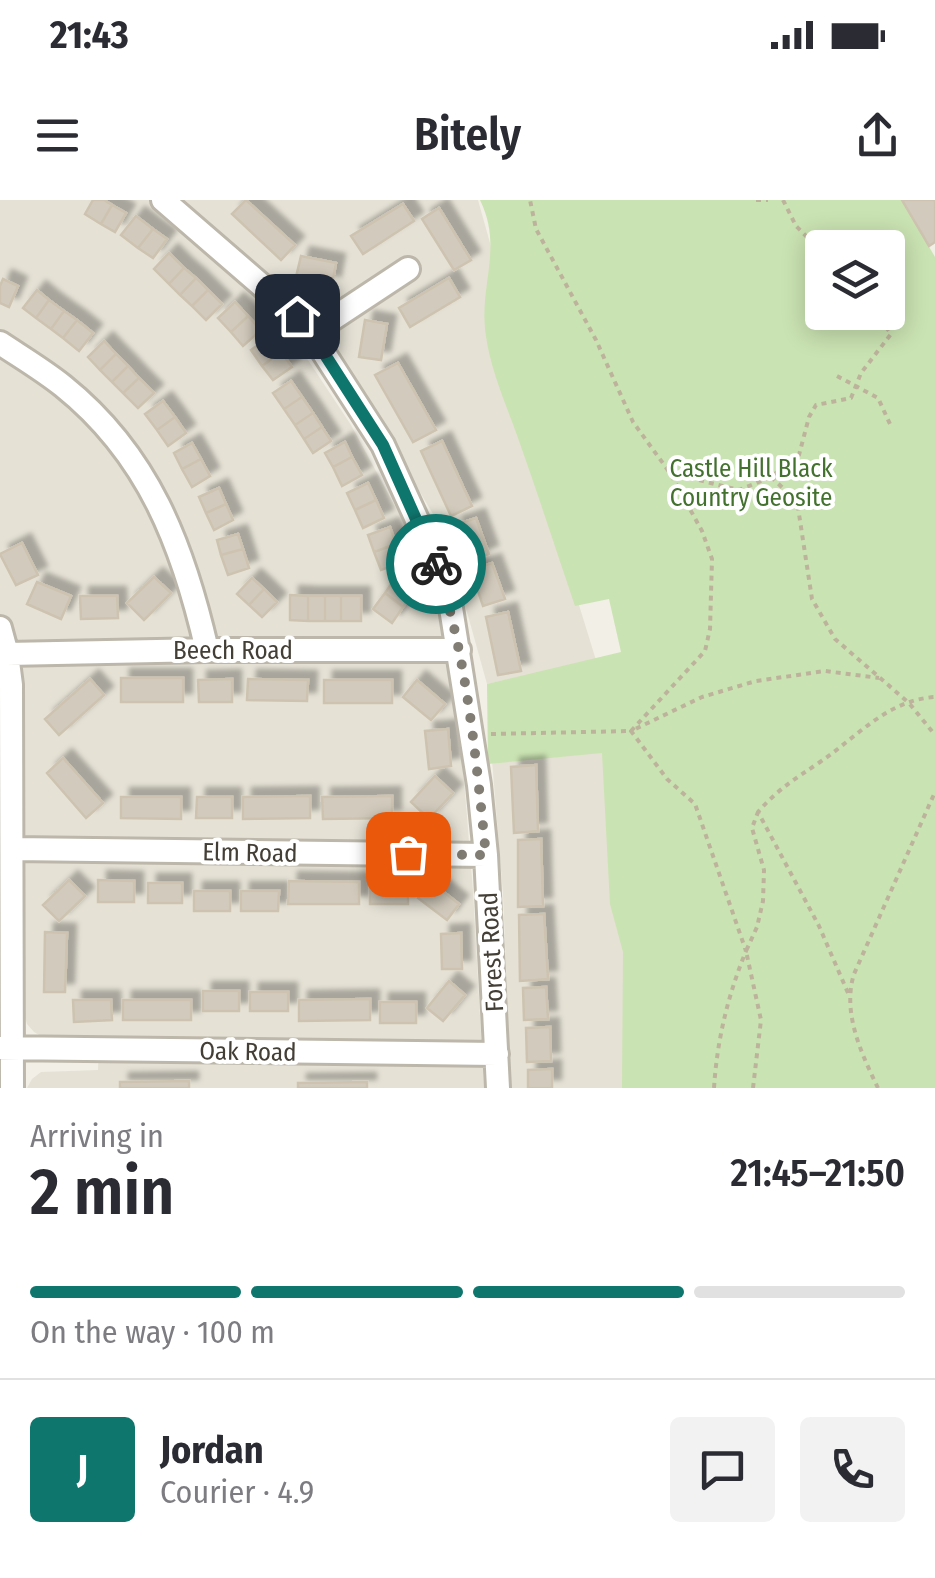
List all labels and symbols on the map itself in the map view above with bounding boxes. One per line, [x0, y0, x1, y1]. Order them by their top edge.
pin [255, 274, 340, 359]
park label: Castle Hill Black Country Geosite [669, 454, 833, 513]
courier [386, 514, 486, 614]
street label: Beech Road [173, 636, 293, 666]
pin [366, 812, 451, 897]
street label: Elm Road [202, 837, 298, 869]
street label: Forest Road [474, 891, 510, 1013]
street label: Oak Road [199, 1036, 297, 1068]

